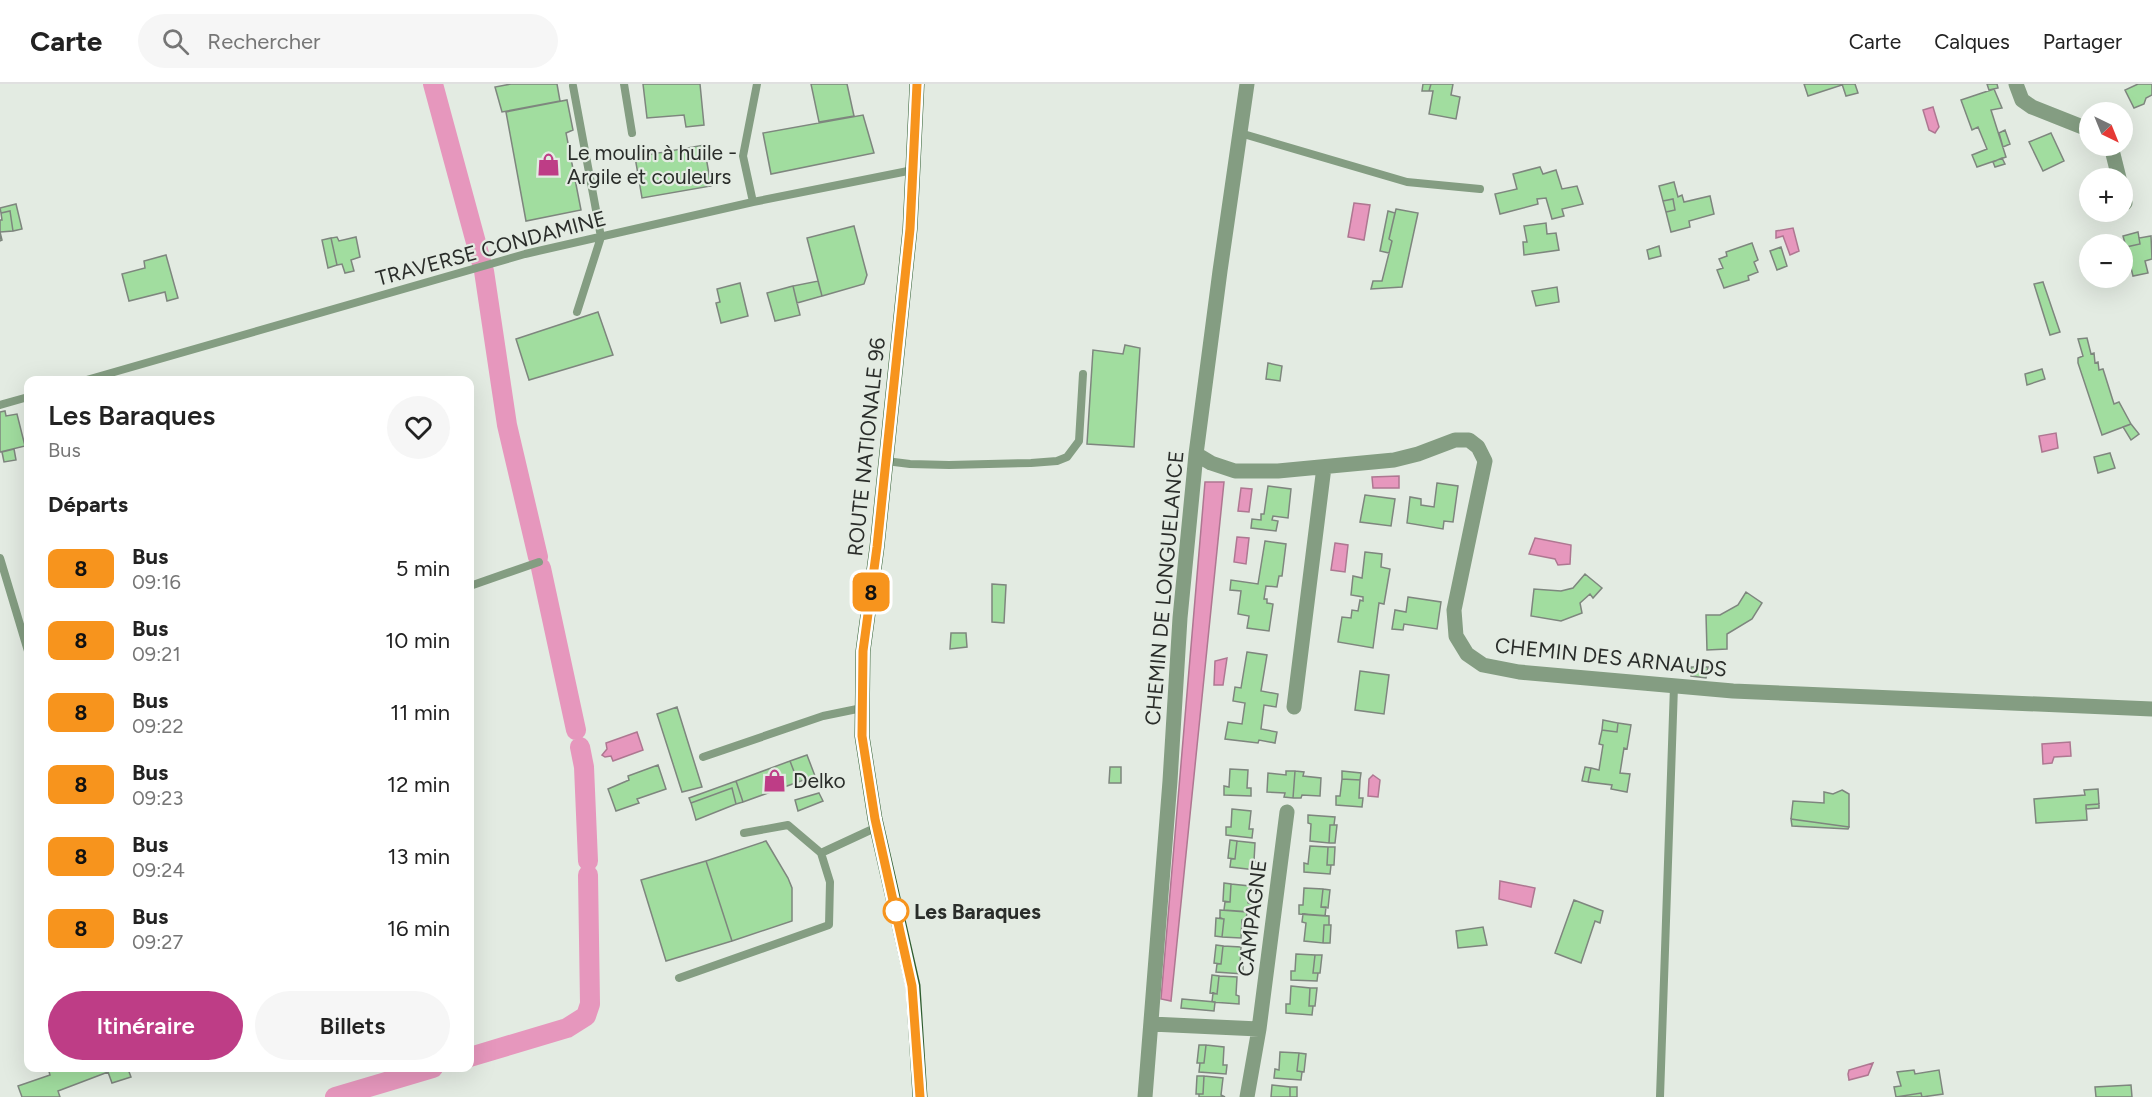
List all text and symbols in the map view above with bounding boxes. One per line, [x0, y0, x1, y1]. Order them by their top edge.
search box [138, 14, 558, 68]
text: Carte [30, 24, 102, 58]
icon: search [159, 25, 192, 58]
text: Rechercher [207, 28, 320, 55]
text: Carte [1849, 29, 1901, 54]
text: Calques [1934, 29, 2010, 54]
text: Partager [2043, 29, 2122, 54]
north arrow [2079, 102, 2133, 156]
map controls [2079, 102, 2133, 288]
place label: Le moulin à huile - Argile et couleurs [567, 140, 737, 189]
shop icon: Le moulin à huile - Argile et couleurs [536, 151, 562, 177]
button: + [2079, 168, 2133, 222]
street label: TRAVERSE CONDAMINE [373, 205, 609, 291]
button: − [2079, 234, 2133, 288]
street label: ROUTE NATIONALE 96 [842, 336, 890, 558]
button: heart [387, 396, 450, 459]
text: Les Baraques [48, 398, 215, 432]
text: Bus [48, 438, 81, 462]
street label: CHEMIN DE LONGUELANCE [1140, 450, 1188, 726]
text: Départs [48, 491, 128, 518]
text: Bus [132, 543, 168, 570]
text: 5 min [396, 555, 450, 582]
text: 8 [75, 556, 87, 581]
text: 09:16 [132, 570, 181, 594]
line badge: 8 [852, 572, 890, 612]
text: 8 [865, 580, 877, 605]
text: Bus [132, 615, 168, 642]
text: 10 min [385, 627, 450, 654]
text: 8 [75, 628, 87, 653]
street label: CHEMIN DES ARNAUDS [1494, 632, 1728, 682]
text: 09:21 [132, 642, 181, 666]
text: Bus [132, 687, 168, 714]
text: 11 min [390, 699, 450, 726]
text: 8 [75, 700, 87, 725]
text: 09:22 [132, 714, 184, 738]
text: Bus [132, 759, 168, 786]
shop icon: Delko [762, 767, 788, 793]
place label: Delko [793, 768, 846, 793]
text: 12 min [387, 771, 450, 798]
text: 8 [75, 772, 87, 797]
text: 09:23 [132, 786, 183, 810]
text: Bus [132, 831, 168, 858]
text: 13 min [387, 843, 450, 870]
text: 8 [75, 844, 87, 869]
text: 09:24 [132, 858, 185, 882]
street label: CAMPAGNE [1232, 858, 1272, 978]
marker: Les Baraques [883, 898, 909, 924]
place label: Les Baraques [914, 899, 1041, 924]
text: Bus [132, 903, 168, 930]
text: 16 min [387, 915, 450, 942]
text: 8 [75, 916, 87, 941]
text: 09:27 [132, 930, 183, 954]
button: Itinéraire [48, 991, 243, 1060]
button: Billets [255, 991, 450, 1060]

